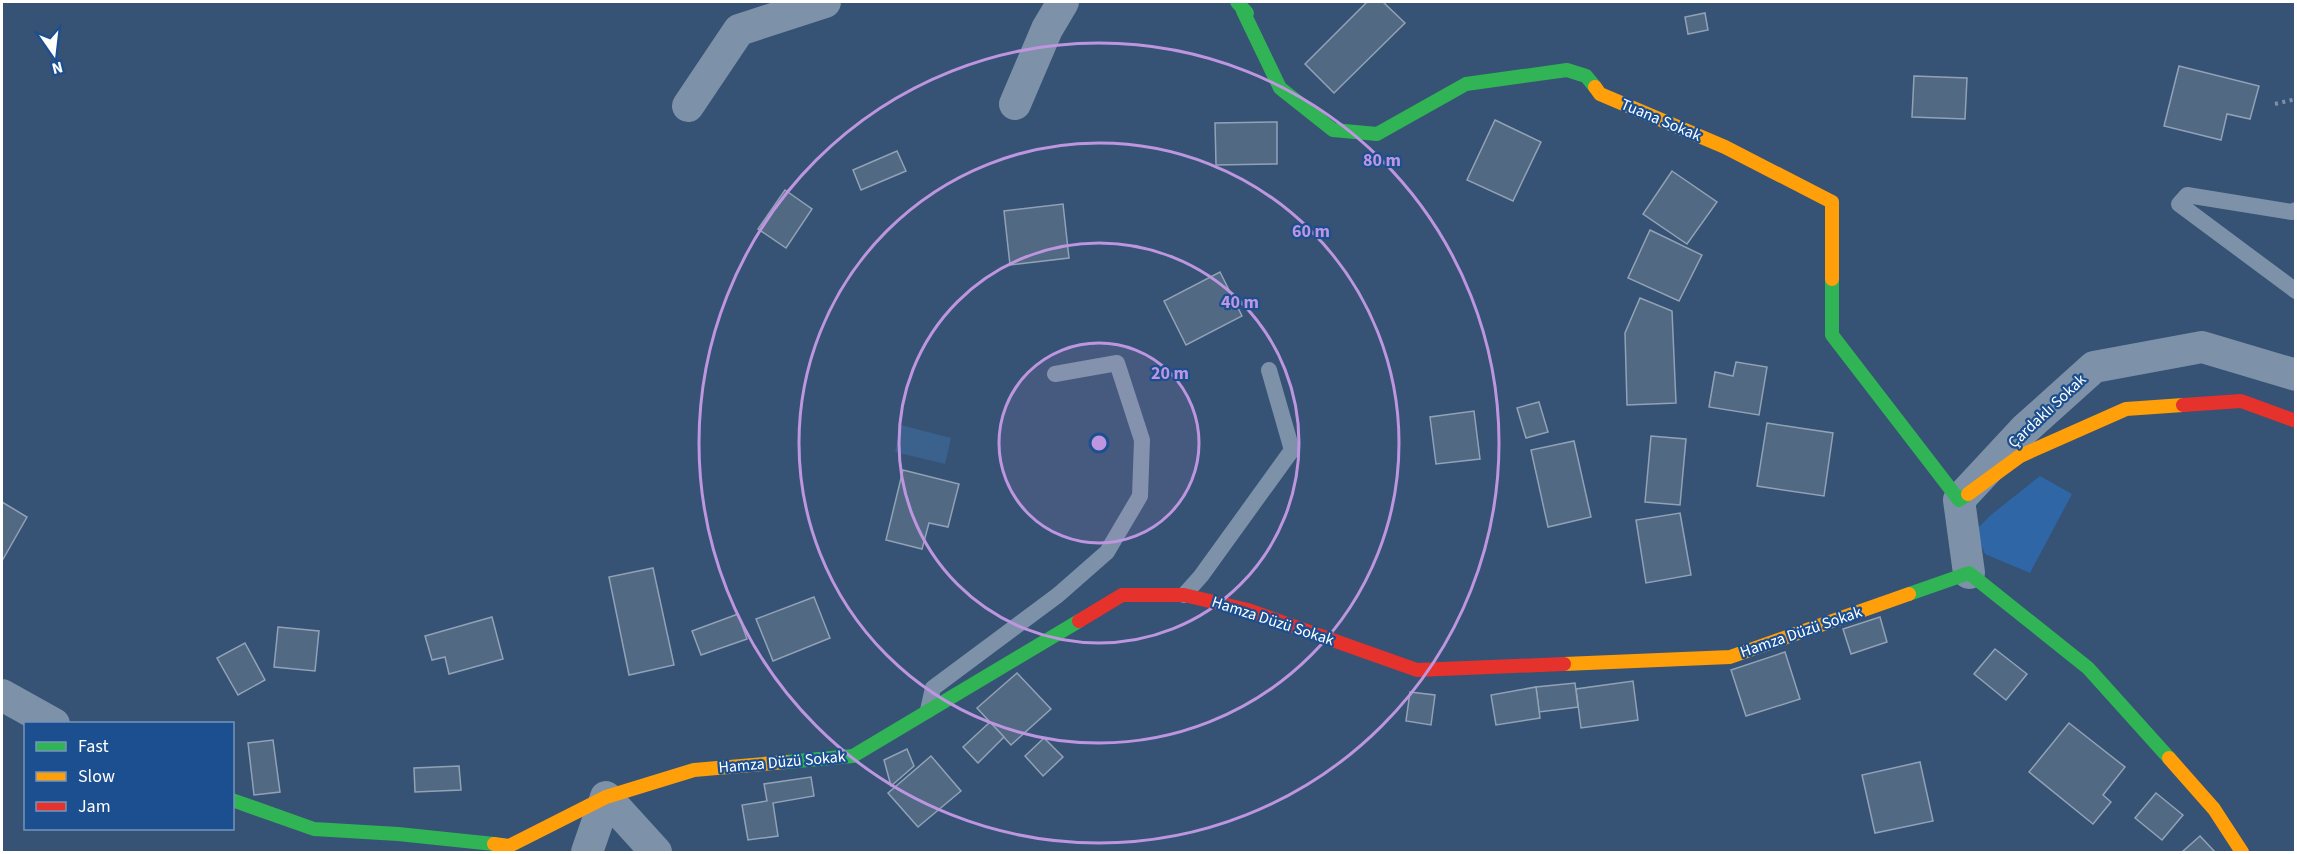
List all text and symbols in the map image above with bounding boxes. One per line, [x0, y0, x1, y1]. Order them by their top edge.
north arrow [24, 24, 84, 84]
text: N [50, 56, 65, 80]
street label: Tuana Sokak [1617, 93, 1705, 147]
text: 80 m [1363, 148, 1401, 173]
text: 60 m [1292, 219, 1330, 244]
text: 40 m [1221, 290, 1259, 315]
text: 20 m [1151, 361, 1189, 386]
street label: Çardaklı Sokak [2003, 369, 2091, 453]
centre of rings [1089, 433, 1109, 453]
street label: Hamza Düzü Sokak [1209, 591, 1337, 651]
street label: Hamza Düzü Sokak [1737, 601, 1865, 663]
legend [24, 722, 234, 830]
text: Fast [78, 734, 109, 759]
street label: Hamza Düzü Sokak [718, 745, 847, 779]
text: Slow [78, 764, 115, 789]
text: Jam [78, 794, 111, 819]

